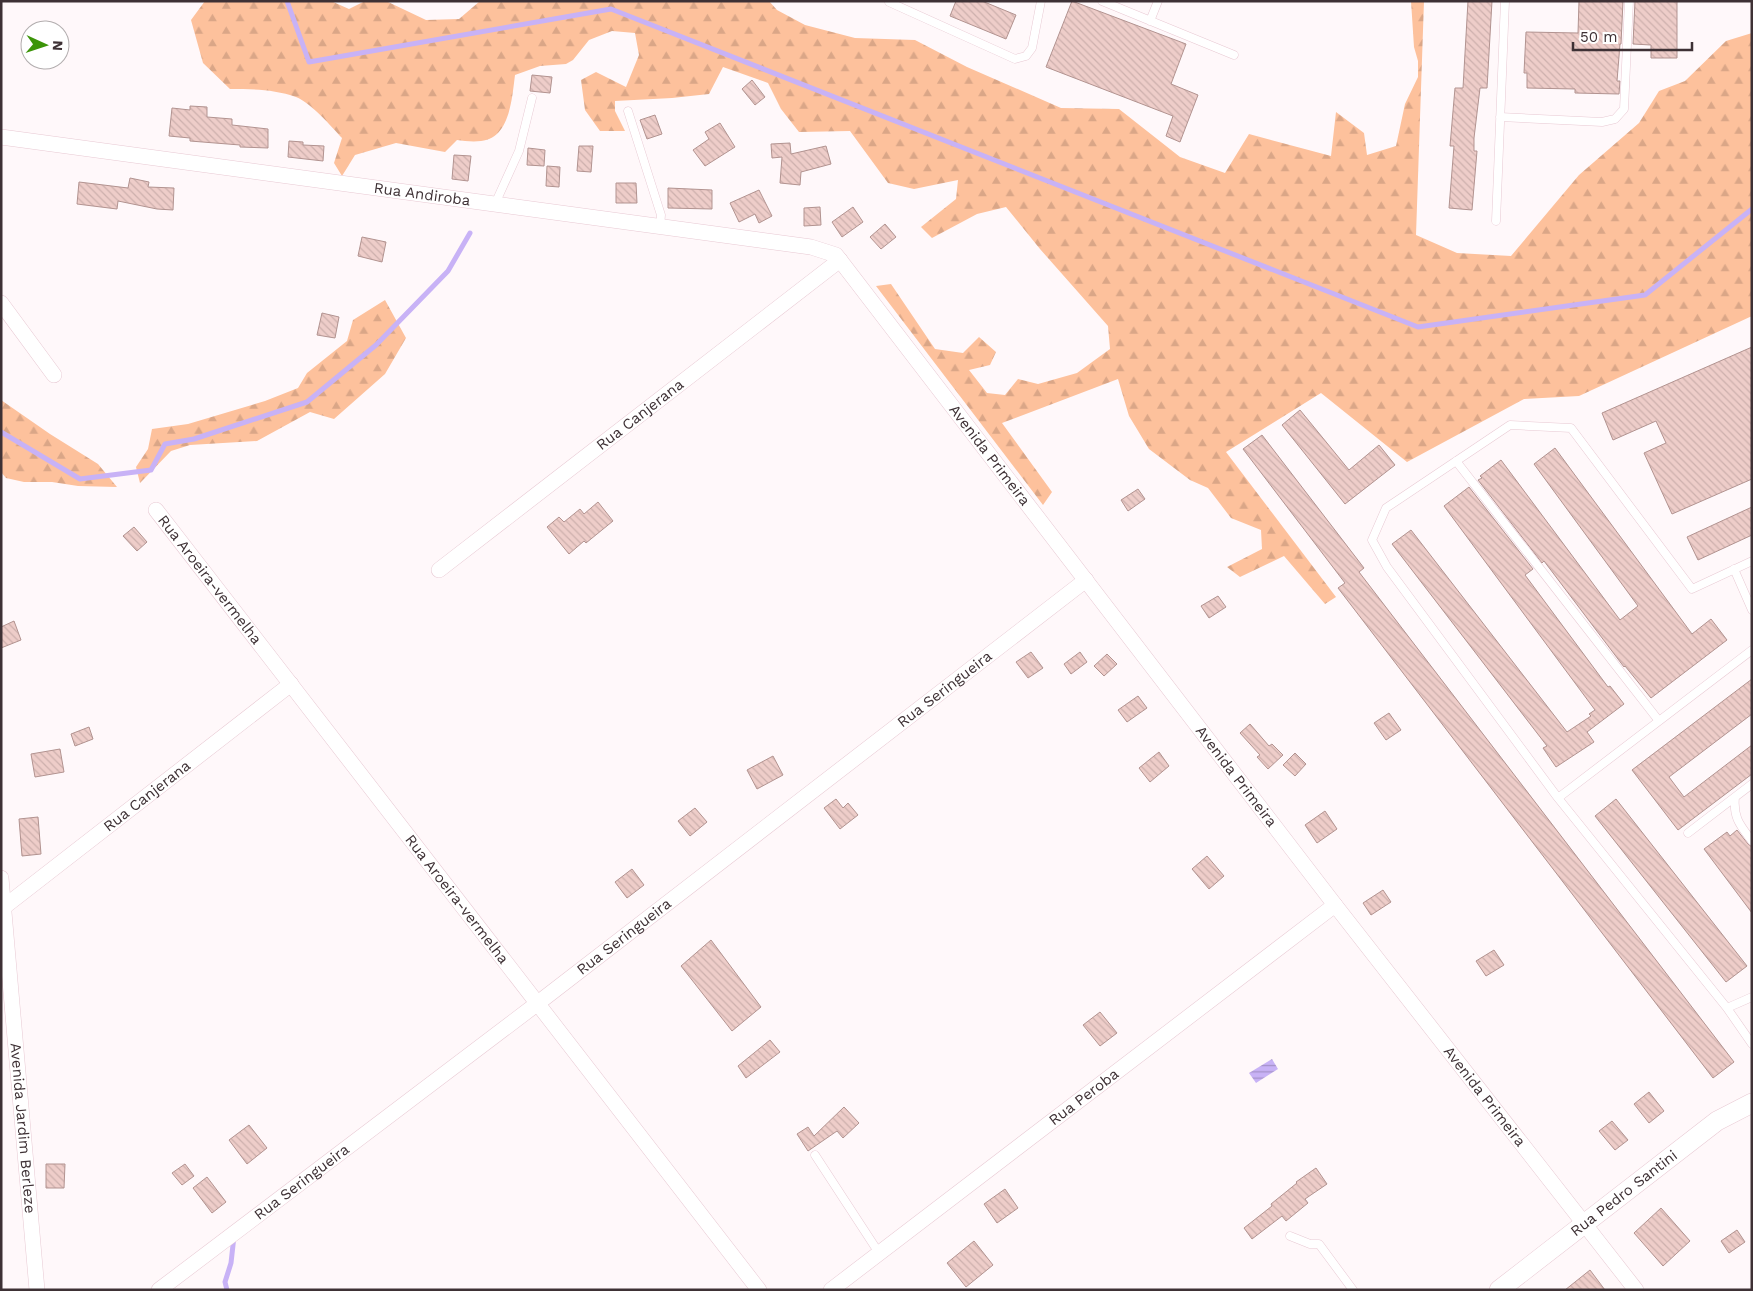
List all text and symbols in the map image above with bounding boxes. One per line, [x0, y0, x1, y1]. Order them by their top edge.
north arrow [20, 20, 70, 70]
scale bar [1573, 20, 1692, 52]
text: 50 m [1580, 28, 1617, 46]
text: N [50, 40, 66, 51]
street label: Rua Andiroba [373, 179, 472, 210]
street label: Rua Canjerana [593, 375, 688, 454]
street label: Avenida Primeira [945, 401, 1034, 510]
street label: Rua Aroeira-vermelha [154, 511, 266, 648]
street label: Rua Seringueira [894, 647, 996, 731]
street label: Avenida Primeira [1192, 722, 1281, 831]
street label: Rua Canjerana [100, 756, 194, 835]
street label: Rua Aroeira-vermelha [401, 831, 513, 968]
street label: Rua Seringueira [573, 894, 675, 979]
street label: Avenida Jardim Berleze [6, 1042, 39, 1214]
street label: Avenida Primeira [1440, 1043, 1530, 1151]
street label: Rua Peroba [1045, 1064, 1122, 1129]
street label: Rua Seringueira [251, 1140, 353, 1224]
street label: Rua Pedro Santini [1567, 1146, 1681, 1240]

